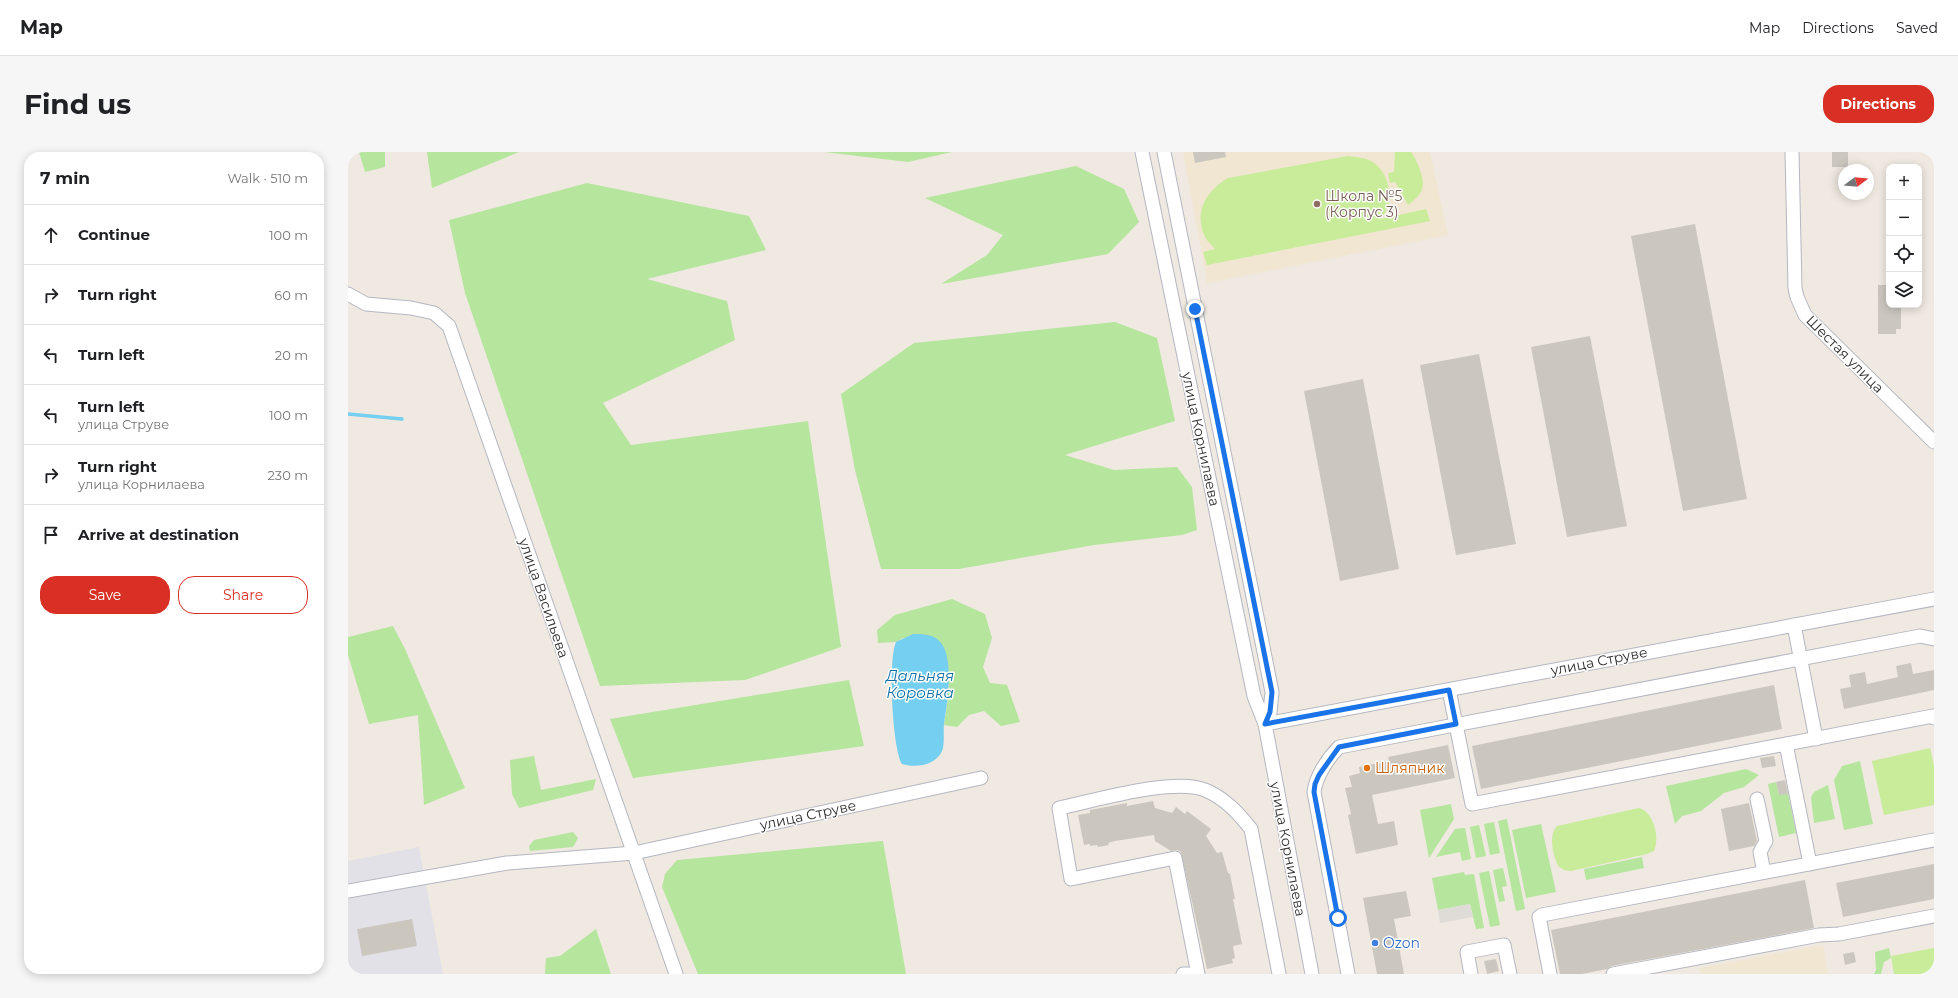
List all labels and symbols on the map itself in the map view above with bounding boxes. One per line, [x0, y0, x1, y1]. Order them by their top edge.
north arrow [1838, 164, 1874, 200]
place label: Школа №5 (Корпус 3) [1325, 187, 1403, 221]
marker: Школа №5 (Корпус 3) [1312, 199, 1322, 209]
route end [1186, 300, 1204, 318]
street label: Шестая улица [1802, 311, 1888, 397]
street label: улица Корнилаева [1178, 369, 1224, 508]
street label: улица Васильева [515, 535, 573, 660]
street label: улица Струве [1548, 643, 1649, 679]
water label: Дальняя Коровка [884, 666, 954, 702]
place label: Шляпник [1375, 759, 1444, 777]
marker: Шляпник [1362, 763, 1372, 773]
street label: улица Корнилаева [1266, 779, 1310, 918]
street label: улица Струве [757, 796, 858, 834]
route start [1329, 909, 1347, 927]
place label: Ozon [1383, 934, 1420, 952]
marker: Ozon [1370, 938, 1380, 948]

